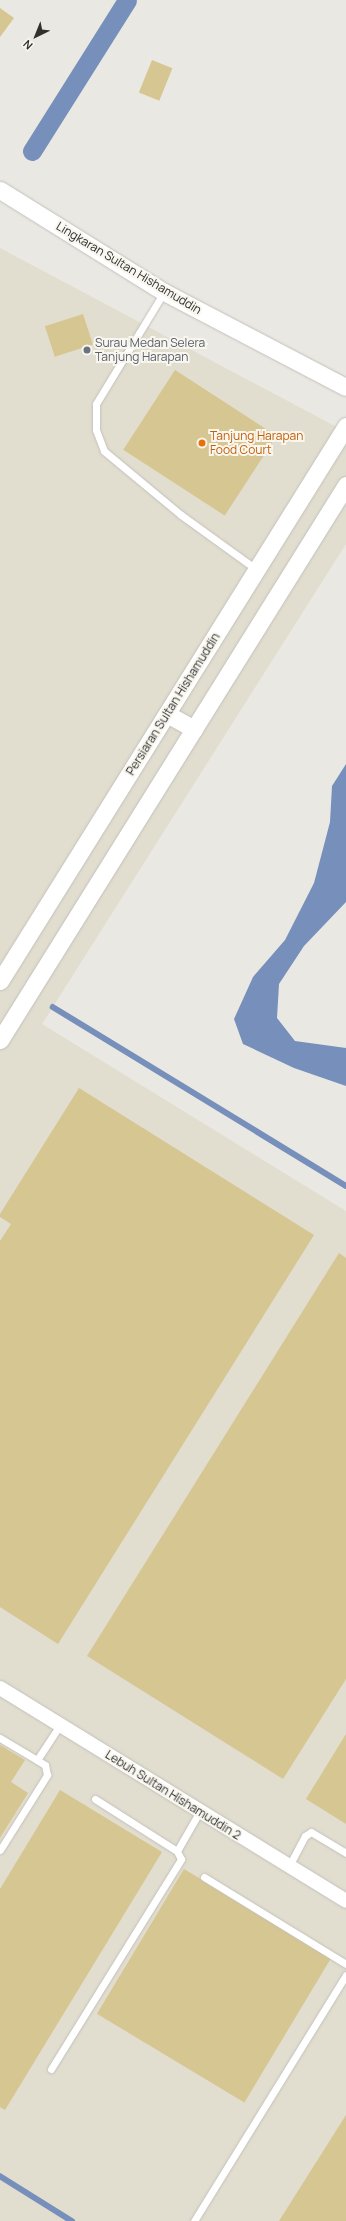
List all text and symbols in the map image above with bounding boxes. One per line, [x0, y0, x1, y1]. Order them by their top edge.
north arrow [16, 16, 56, 56]
text: N [19, 37, 35, 53]
street label: Lingkaran Sultan Hishamuddin [54, 219, 204, 317]
place label: Surau Medan Selera Tanjung Harapan [95, 336, 205, 364]
marker: Surau Medan Selera Tanjung Harapan [82, 345, 92, 355]
place label: Tanjung Harapan Food Court [210, 429, 303, 457]
marker: Tanjung Harapan Food Court [197, 438, 207, 448]
street label: Persiaran Sultan Hishamuddin [123, 630, 223, 778]
street label: Lebuh Sultan Hishamuddin 2 [103, 1747, 243, 1843]

